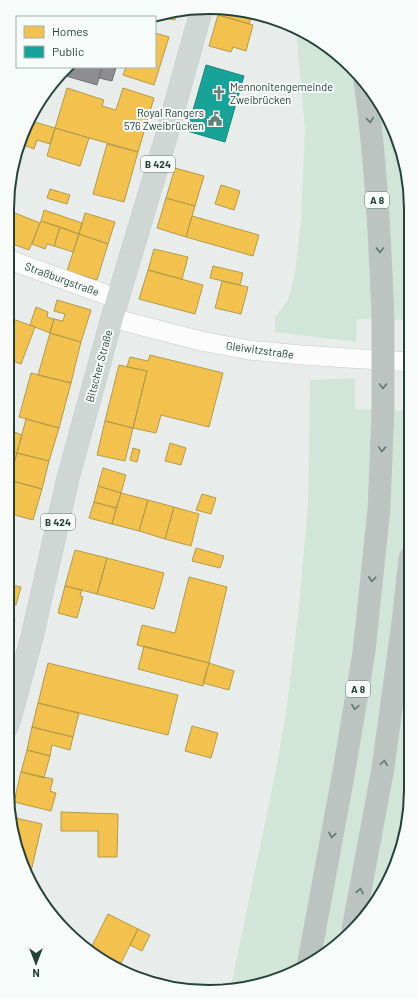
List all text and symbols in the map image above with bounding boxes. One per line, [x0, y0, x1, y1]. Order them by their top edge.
legend [16, 16, 156, 68]
text: Homes [52, 24, 89, 38]
text: Public [52, 44, 84, 58]
place label: Mennonitengemeinde Zweibrücken [230, 80, 333, 106]
church icon: Mennonitengemeinde Zweibrücken [211, 85, 227, 101]
place label: Royal Rangers 576 Zweibrücken [124, 106, 204, 132]
public building icon: Royal Rangers 576 Zweibrücken [207, 111, 223, 127]
one-way arrow [365, 117, 374, 123]
road number: B 424 [141, 156, 175, 172]
road number: A 8 [365, 192, 389, 208]
one-way arrow [376, 247, 384, 253]
street label: Straßburgstraße [23, 259, 101, 298]
street label: Bitscher Straße [83, 328, 114, 404]
street label: Gleiwitzstraße [225, 338, 295, 361]
one-way arrow [379, 383, 387, 389]
one-way arrow [377, 446, 386, 452]
road number: B 424 [41, 514, 75, 530]
one-way arrow [367, 575, 376, 582]
road number: A 8 [346, 681, 370, 697]
one-way arrow [351, 704, 360, 710]
one-way arrow [379, 760, 388, 766]
one-way arrow [329, 832, 337, 839]
one-way arrow [356, 888, 364, 894]
north arrow [16, 943, 56, 983]
text: N [32, 967, 40, 980]

